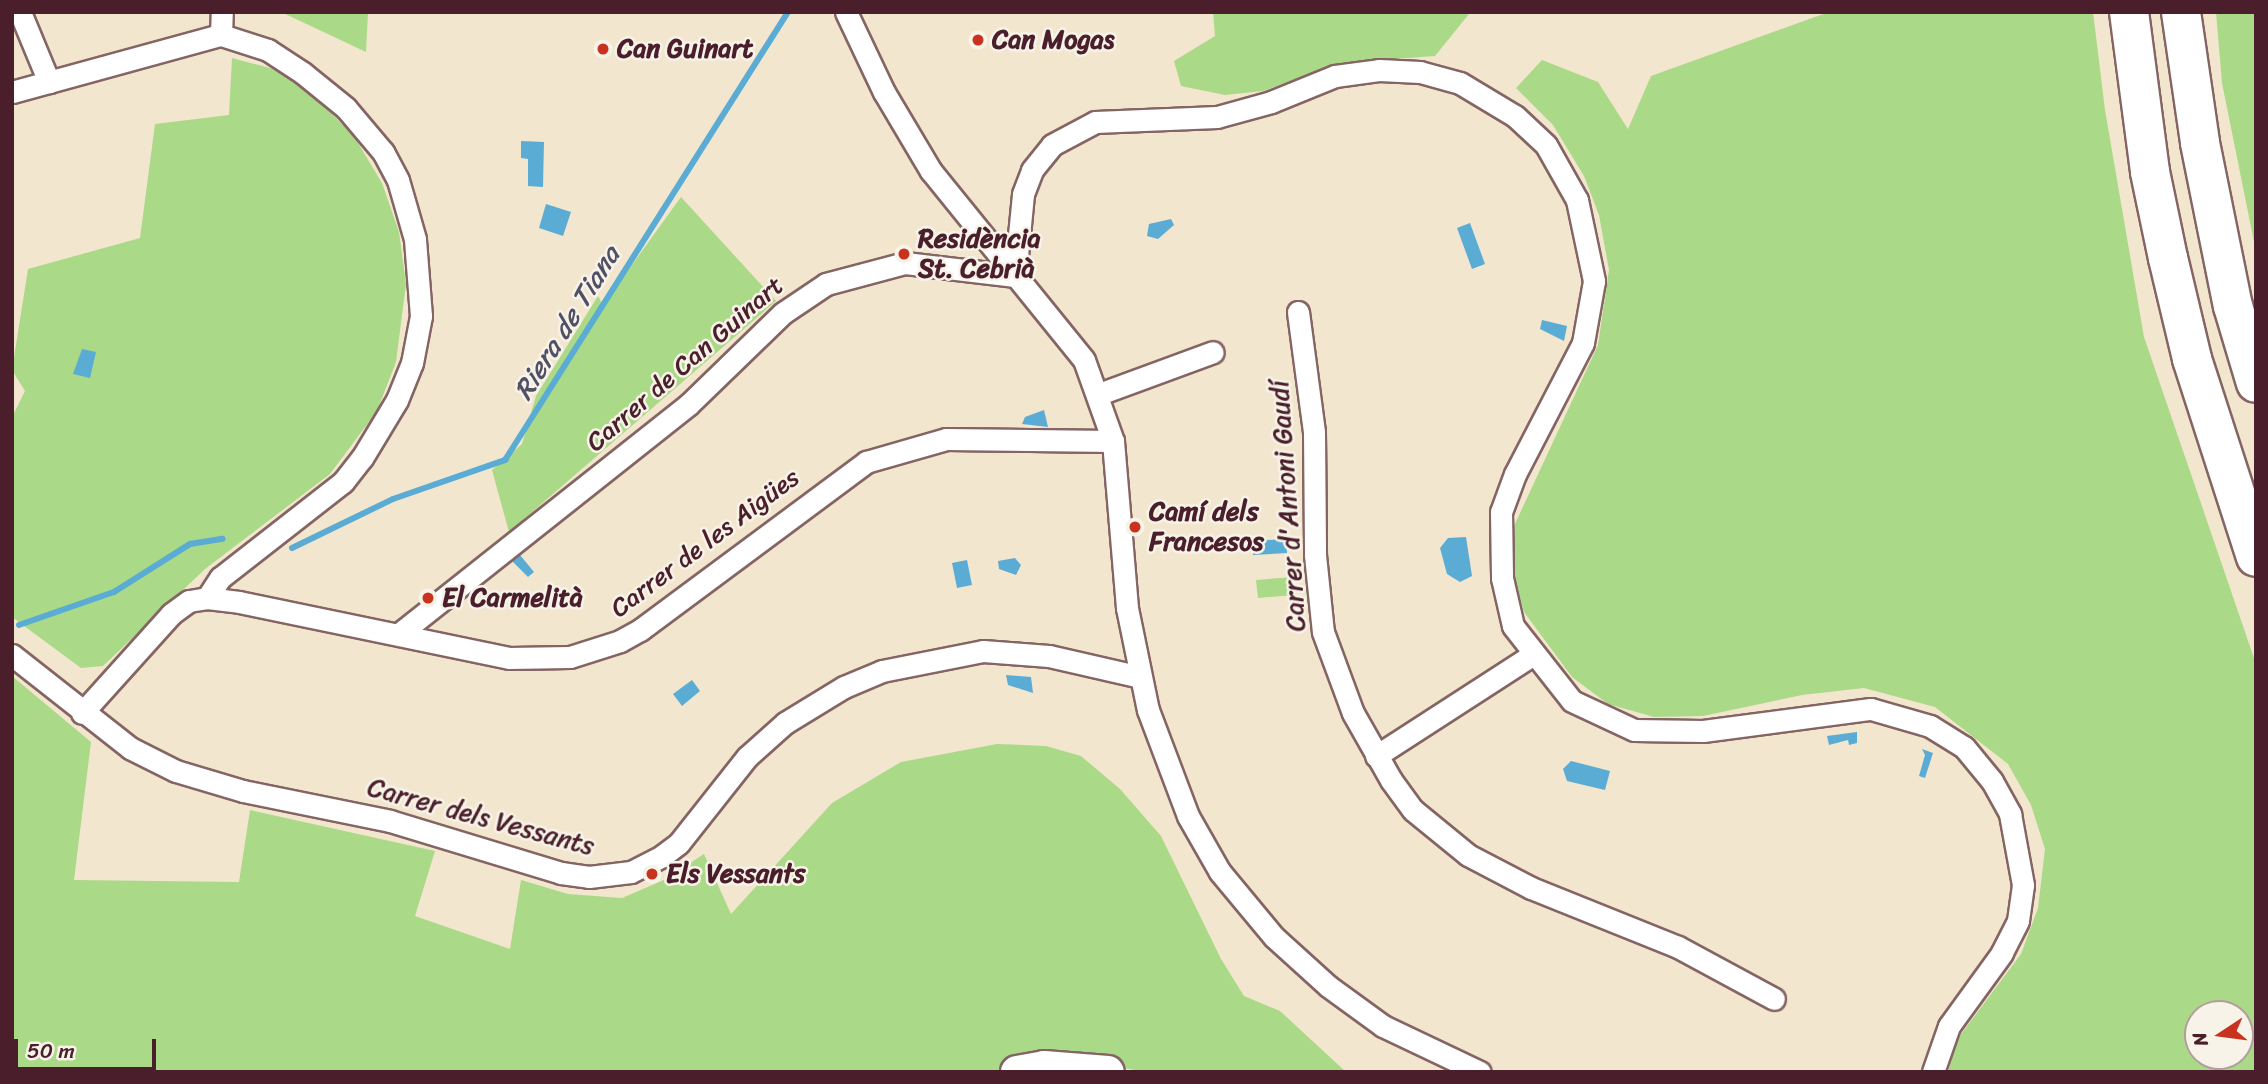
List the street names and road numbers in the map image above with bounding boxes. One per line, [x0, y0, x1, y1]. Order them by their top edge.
street label: Carrer de Can Guinart [580, 270, 790, 458]
street label: Carrer d'Antoni Gaudí [1264, 379, 1312, 633]
street label: Carrer de les Aigües [603, 461, 807, 625]
street label: Carrer dels Vessants [364, 772, 598, 862]

